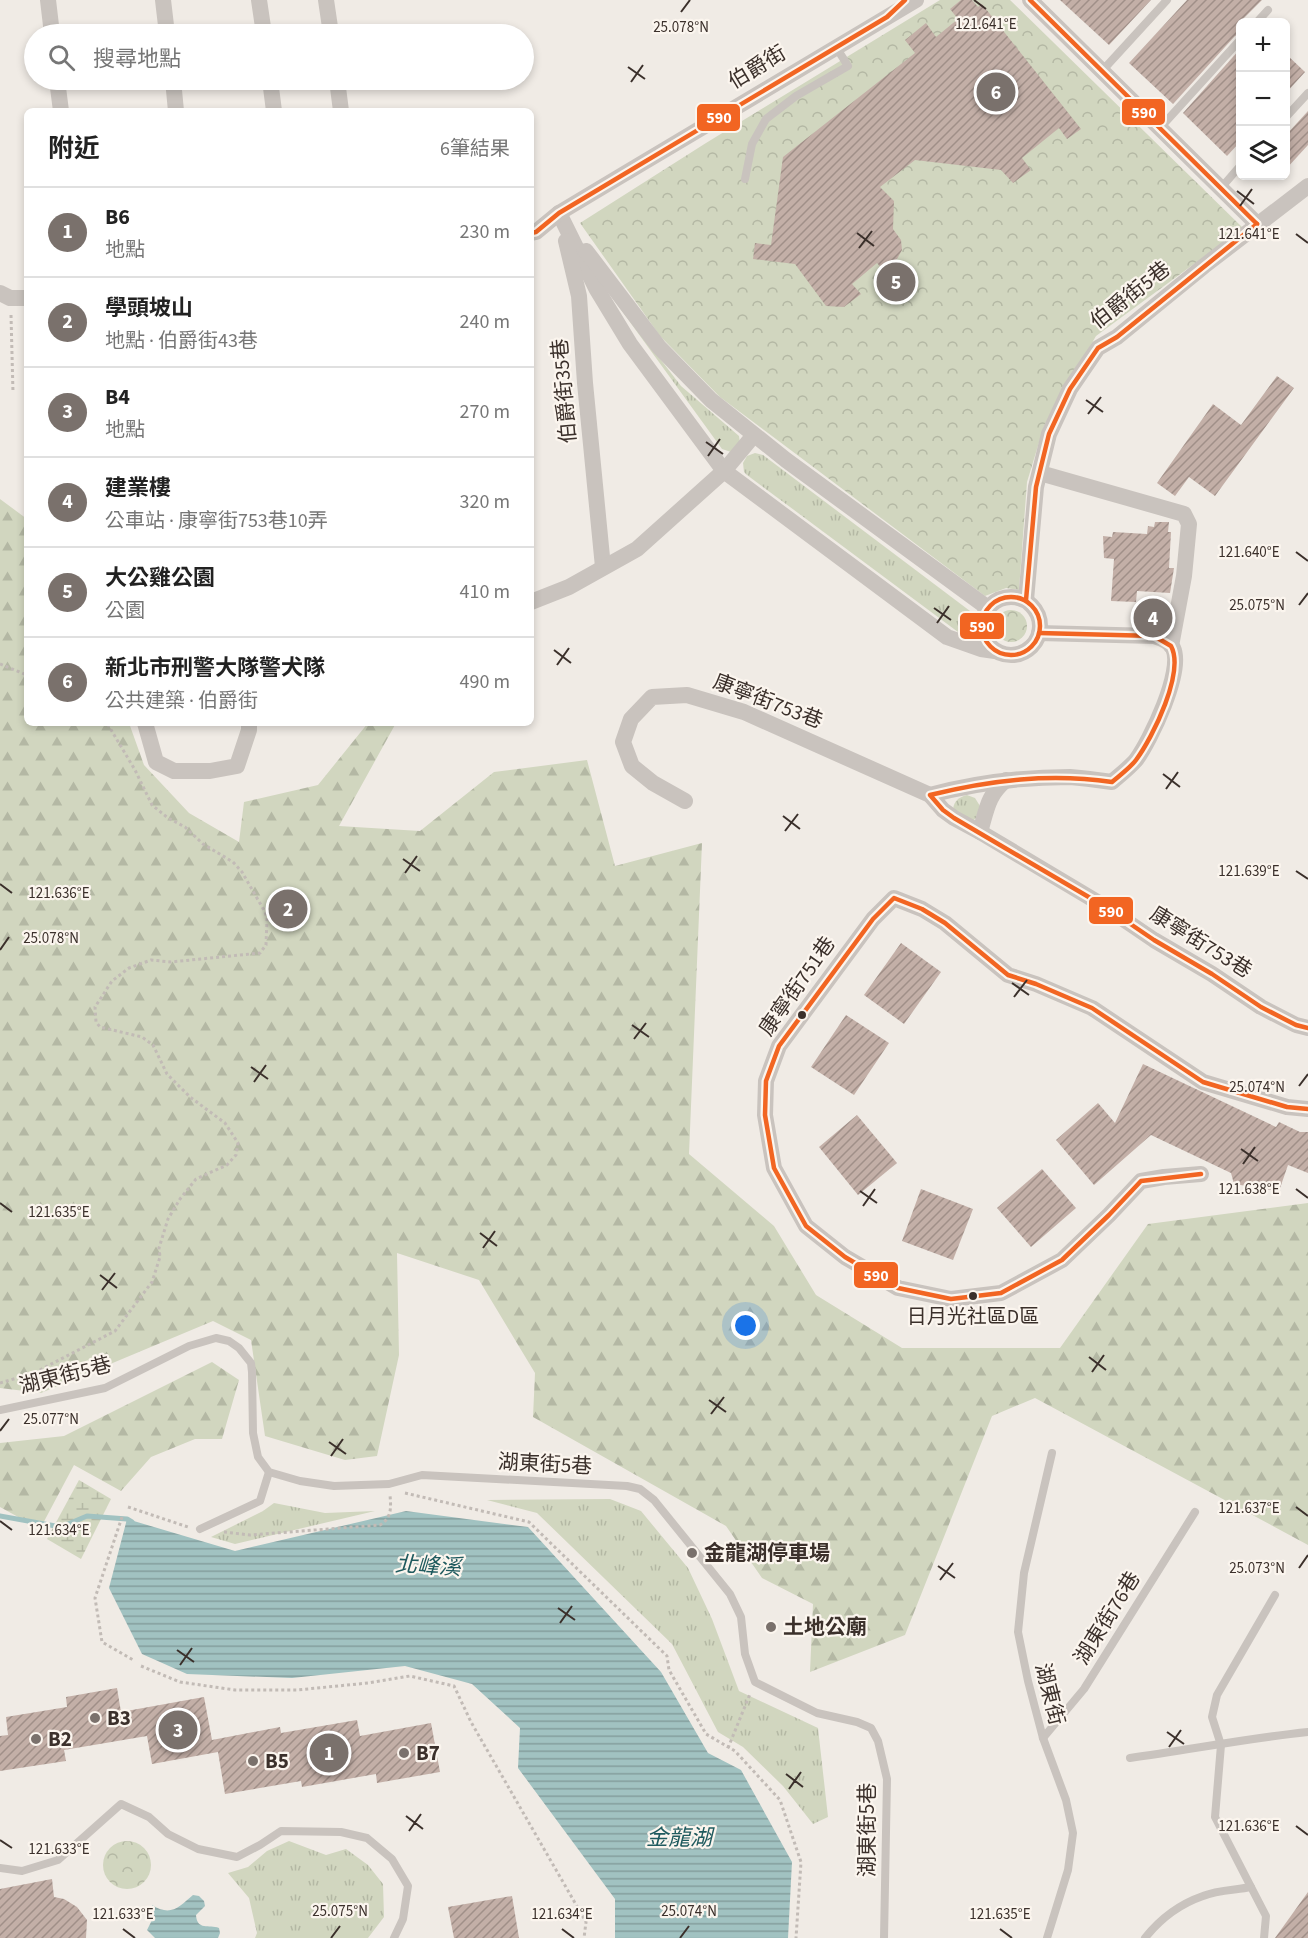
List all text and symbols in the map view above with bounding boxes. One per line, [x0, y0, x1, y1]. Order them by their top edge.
text: 121.641°E [955, 14, 1017, 35]
text: 25.078°N [653, 17, 709, 38]
map controls [1236, 18, 1290, 180]
button: + [1236, 18, 1290, 72]
search box [24, 24, 534, 90]
street label: 伯爵街 [722, 38, 792, 96]
icon: search [45, 41, 78, 74]
text: 搜尋地點 [93, 43, 181, 75]
pin: 6 [976, 70, 1016, 115]
button: − [1236, 72, 1290, 126]
line badge: 590 [1121, 98, 1166, 126]
text: 590 [1131, 102, 1157, 124]
line badge: 590 [696, 103, 741, 132]
text: 590 [706, 107, 732, 129]
button: layers [1236, 126, 1290, 180]
text: 附近 [48, 130, 100, 167]
text: 6筆結果 [440, 135, 510, 163]
text: B6 [105, 201, 130, 233]
text: 1 [62, 218, 73, 246]
text: 230 m [460, 218, 510, 246]
text: 121.641°E [1218, 224, 1280, 245]
text: 地點 [105, 236, 145, 264]
street label: 伯爵街5巷 [1084, 254, 1176, 336]
pin: 5 [876, 260, 916, 304]
text: 學頭坡山 [105, 292, 193, 324]
text: 2 [62, 308, 73, 336]
text: 240 m [460, 308, 510, 336]
text: 地點 · 伯爵街43巷 [105, 327, 258, 355]
street label: 伯爵街35巷 [544, 337, 584, 445]
text: B4 [105, 381, 130, 413]
text: 3 [62, 398, 73, 426]
text: 270 m [460, 398, 510, 426]
text: 地點 [105, 416, 145, 444]
text: 建業樓 [105, 472, 171, 504]
text: 4 [62, 488, 73, 516]
text: 320 m [460, 488, 510, 516]
text: 公車站 · 康寧街753巷10弄 [105, 507, 328, 535]
text: 121.640°E [1218, 542, 1280, 563]
text: 大公雞公園 [105, 562, 215, 594]
text: 5 [62, 578, 73, 606]
text: 410 m [460, 578, 510, 606]
text: 25.075°N [1229, 595, 1285, 616]
pin: 4 [1134, 596, 1172, 640]
text: 公園 [105, 597, 145, 625]
line badge: 590 [959, 612, 1005, 640]
text: 590 [969, 616, 995, 638]
text: 新北市刑警大隊警犬隊 [105, 652, 325, 684]
street label: 康寧街753巷 [709, 666, 827, 736]
text: 6 [62, 668, 73, 696]
text: 490 m [460, 668, 510, 696]
text: 公共建築 · 伯爵街 [105, 687, 258, 715]
text: 121.639°E [1218, 861, 1280, 882]
text: 121.636°E [28, 883, 90, 904]
pin: 2 [268, 886, 308, 932]
line badge: 590 [1088, 896, 1134, 925]
street label: 康寧街753巷 [1144, 899, 1258, 985]
text: 590 [1098, 901, 1124, 923]
text: 25.078°N [23, 928, 79, 949]
street label: 康寧街751巷 [752, 930, 842, 1042]
unlabelled marker [796, 1009, 808, 1021]
text: 25.074°N [1229, 1077, 1285, 1098]
text: 121.638°E [1218, 1179, 1280, 1200]
text: 121.635°E [28, 1202, 90, 1223]
line badge: 590 [853, 1261, 899, 1289]
text: 590 [863, 1265, 889, 1287]
marker: 日月光社區D區 [967, 1290, 979, 1302]
place label: 日月光社區D區 [907, 1303, 1039, 1331]
your location [731, 1311, 760, 1340]
street label: 湖東街5巷 [16, 1349, 114, 1401]
text: 25.077°N [23, 1409, 79, 1430]
street label: 湖東街5巷 [497, 1447, 593, 1481]
text: 121.637°E [1218, 1498, 1280, 1519]
text: 121.634°E [28, 1520, 90, 1541]
place label: 金龍湖停車場 [704, 1538, 830, 1568]
marker: 金龍湖停車場 [685, 1546, 699, 1560]
water label: 北峰溪 [394, 1548, 465, 1584]
text: 25.073°N [1229, 1558, 1285, 1579]
street label: 湖東街76巷 [1066, 1566, 1148, 1670]
place label: 土地公廟 [783, 1612, 867, 1642]
marker: 土地公廟 [764, 1620, 778, 1634]
street label: 湖東街 [1028, 1660, 1072, 1728]
place label: B3 [107, 1703, 131, 1733]
pin: 3 [158, 1708, 198, 1752]
marker: B3 [88, 1711, 102, 1725]
place label: B2 [48, 1724, 72, 1754]
pin: 1 [310, 1730, 348, 1776]
marker: B2 [29, 1732, 43, 1746]
place label: B7 [416, 1738, 440, 1768]
place label: B5 [265, 1746, 289, 1776]
marker: B7 [397, 1746, 411, 1760]
marker: B5 [246, 1754, 260, 1768]
street label: 湖東街5巷 [852, 1783, 882, 1877]
text: 121.636°E [1218, 1816, 1280, 1837]
water label: 金龍湖 [646, 1822, 715, 1854]
text: 121.633°E [28, 1839, 90, 1860]
text: 25.075°N [312, 1901, 368, 1922]
text: 25.074°N [661, 1901, 717, 1922]
text: 121.633°E [92, 1904, 154, 1925]
text: 121.634°E [531, 1904, 593, 1925]
text: 121.635°E [969, 1904, 1031, 1925]

